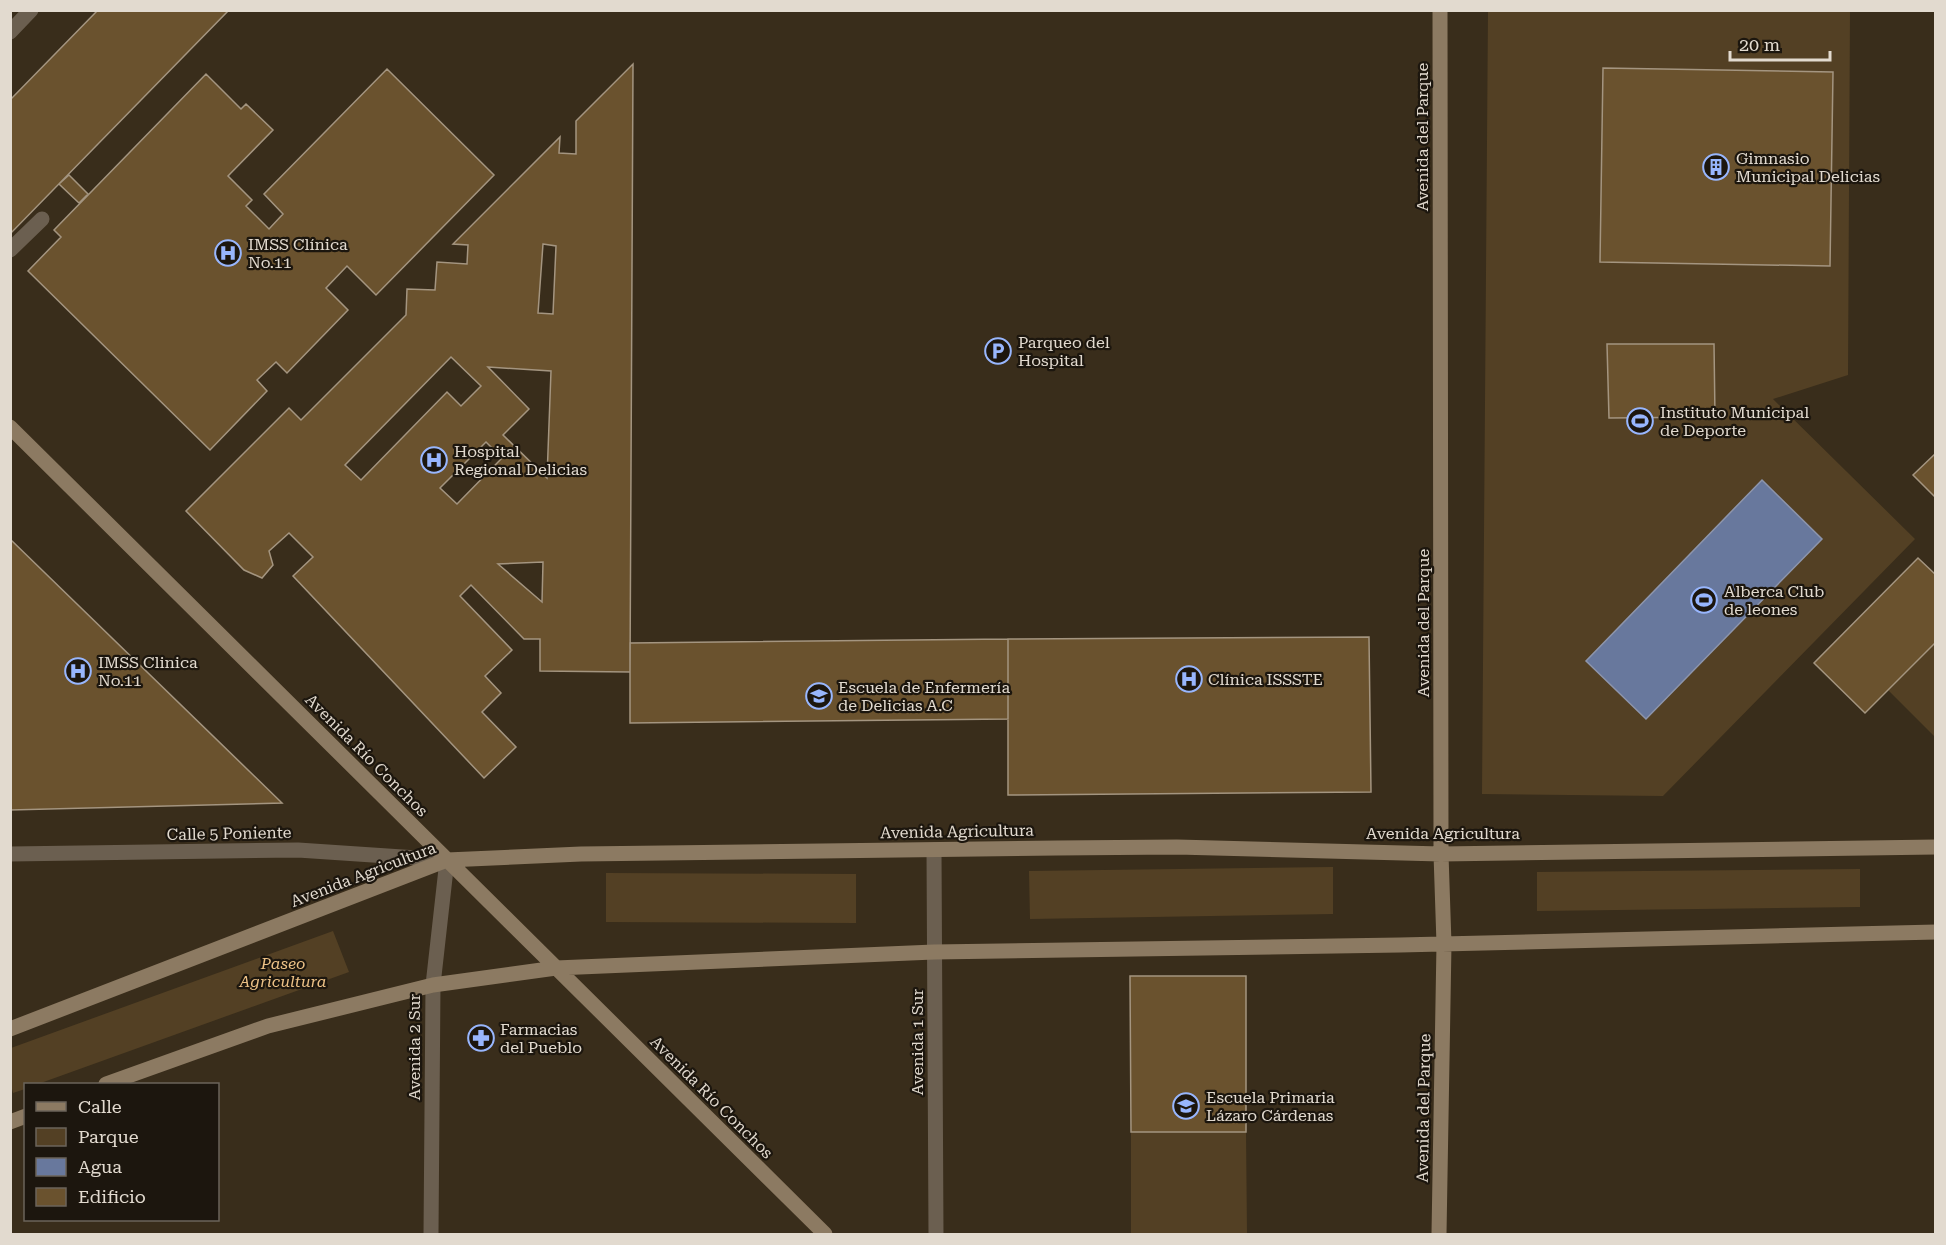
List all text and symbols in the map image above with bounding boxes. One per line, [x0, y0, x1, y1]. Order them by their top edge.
scale bar [1730, 24, 1830, 62]
text: 20 m [1739, 34, 1780, 55]
street label: Avenida del Parque [1413, 62, 1432, 211]
place label: Gimnasio Municipal Delicias [1736, 149, 1880, 186]
building icon: Gimnasio Municipal Delicias [1701, 152, 1731, 182]
place label: IMSS Clínica No.11 [248, 235, 348, 272]
hospital icon: IMSS Clínica No.11 [213, 238, 243, 268]
place label: Parqueo del Hospital [1018, 333, 1110, 370]
parking icon: Parqueo del Hospital [983, 336, 1013, 366]
place label: Instituto Municipal de Deporte [1660, 403, 1809, 440]
sports icon: Instituto Municipal de Deporte [1625, 406, 1655, 436]
place label: Hospital Regional Delicias [454, 442, 587, 479]
hospital icon: Hospital Regional Delicias [419, 445, 449, 475]
street label: Avenida del Parque [1414, 548, 1433, 697]
place label: Alberca Club de leones [1724, 582, 1824, 619]
sports icon: Alberca Club de leones [1689, 585, 1719, 615]
place label: IMSS Clinica No.11 [98, 653, 198, 690]
hospital icon: IMSS Clinica No.11 [63, 656, 93, 686]
hospital icon: Clínica ISSSTE [1174, 664, 1204, 694]
place label: Clínica ISSSTE [1208, 670, 1323, 689]
place label: Escuela de Enfermería de Delicias A.C [838, 678, 1010, 715]
school or university icon: Escuela de Enfermería de Delicias A.C [804, 681, 834, 711]
street label: Avenida Río Conchos [301, 690, 432, 821]
street label: Avenida Agricultura [880, 821, 1034, 842]
street label: Calle 5 Poniente [166, 823, 292, 844]
street label: Avenida Agricultura [1366, 824, 1520, 843]
street label: Avenida Agricultura [288, 838, 439, 911]
park label: Paseo Agricultura [239, 954, 327, 991]
street label: Avenida 1 Sur [908, 988, 927, 1095]
street label: Avenida 2 Sur [405, 993, 424, 1100]
place label: Farmacias del Pueblo [500, 1020, 582, 1057]
pharmacy icon: Farmacias del Pueblo [466, 1023, 496, 1053]
street label: Avenida Río Conchos [646, 1032, 777, 1163]
street label: Avenida del Parque [1413, 1033, 1434, 1182]
legend [24, 1083, 219, 1221]
place label: Escuela Primaria Lázaro Cárdenas [1206, 1088, 1335, 1125]
school or university icon: Escuela Primaria Lázaro Cárdenas [1171, 1091, 1201, 1121]
text: Calle [78, 1096, 122, 1117]
text: Parque [78, 1126, 139, 1147]
text: Agua [78, 1156, 122, 1177]
text: Edificio [78, 1186, 146, 1207]

